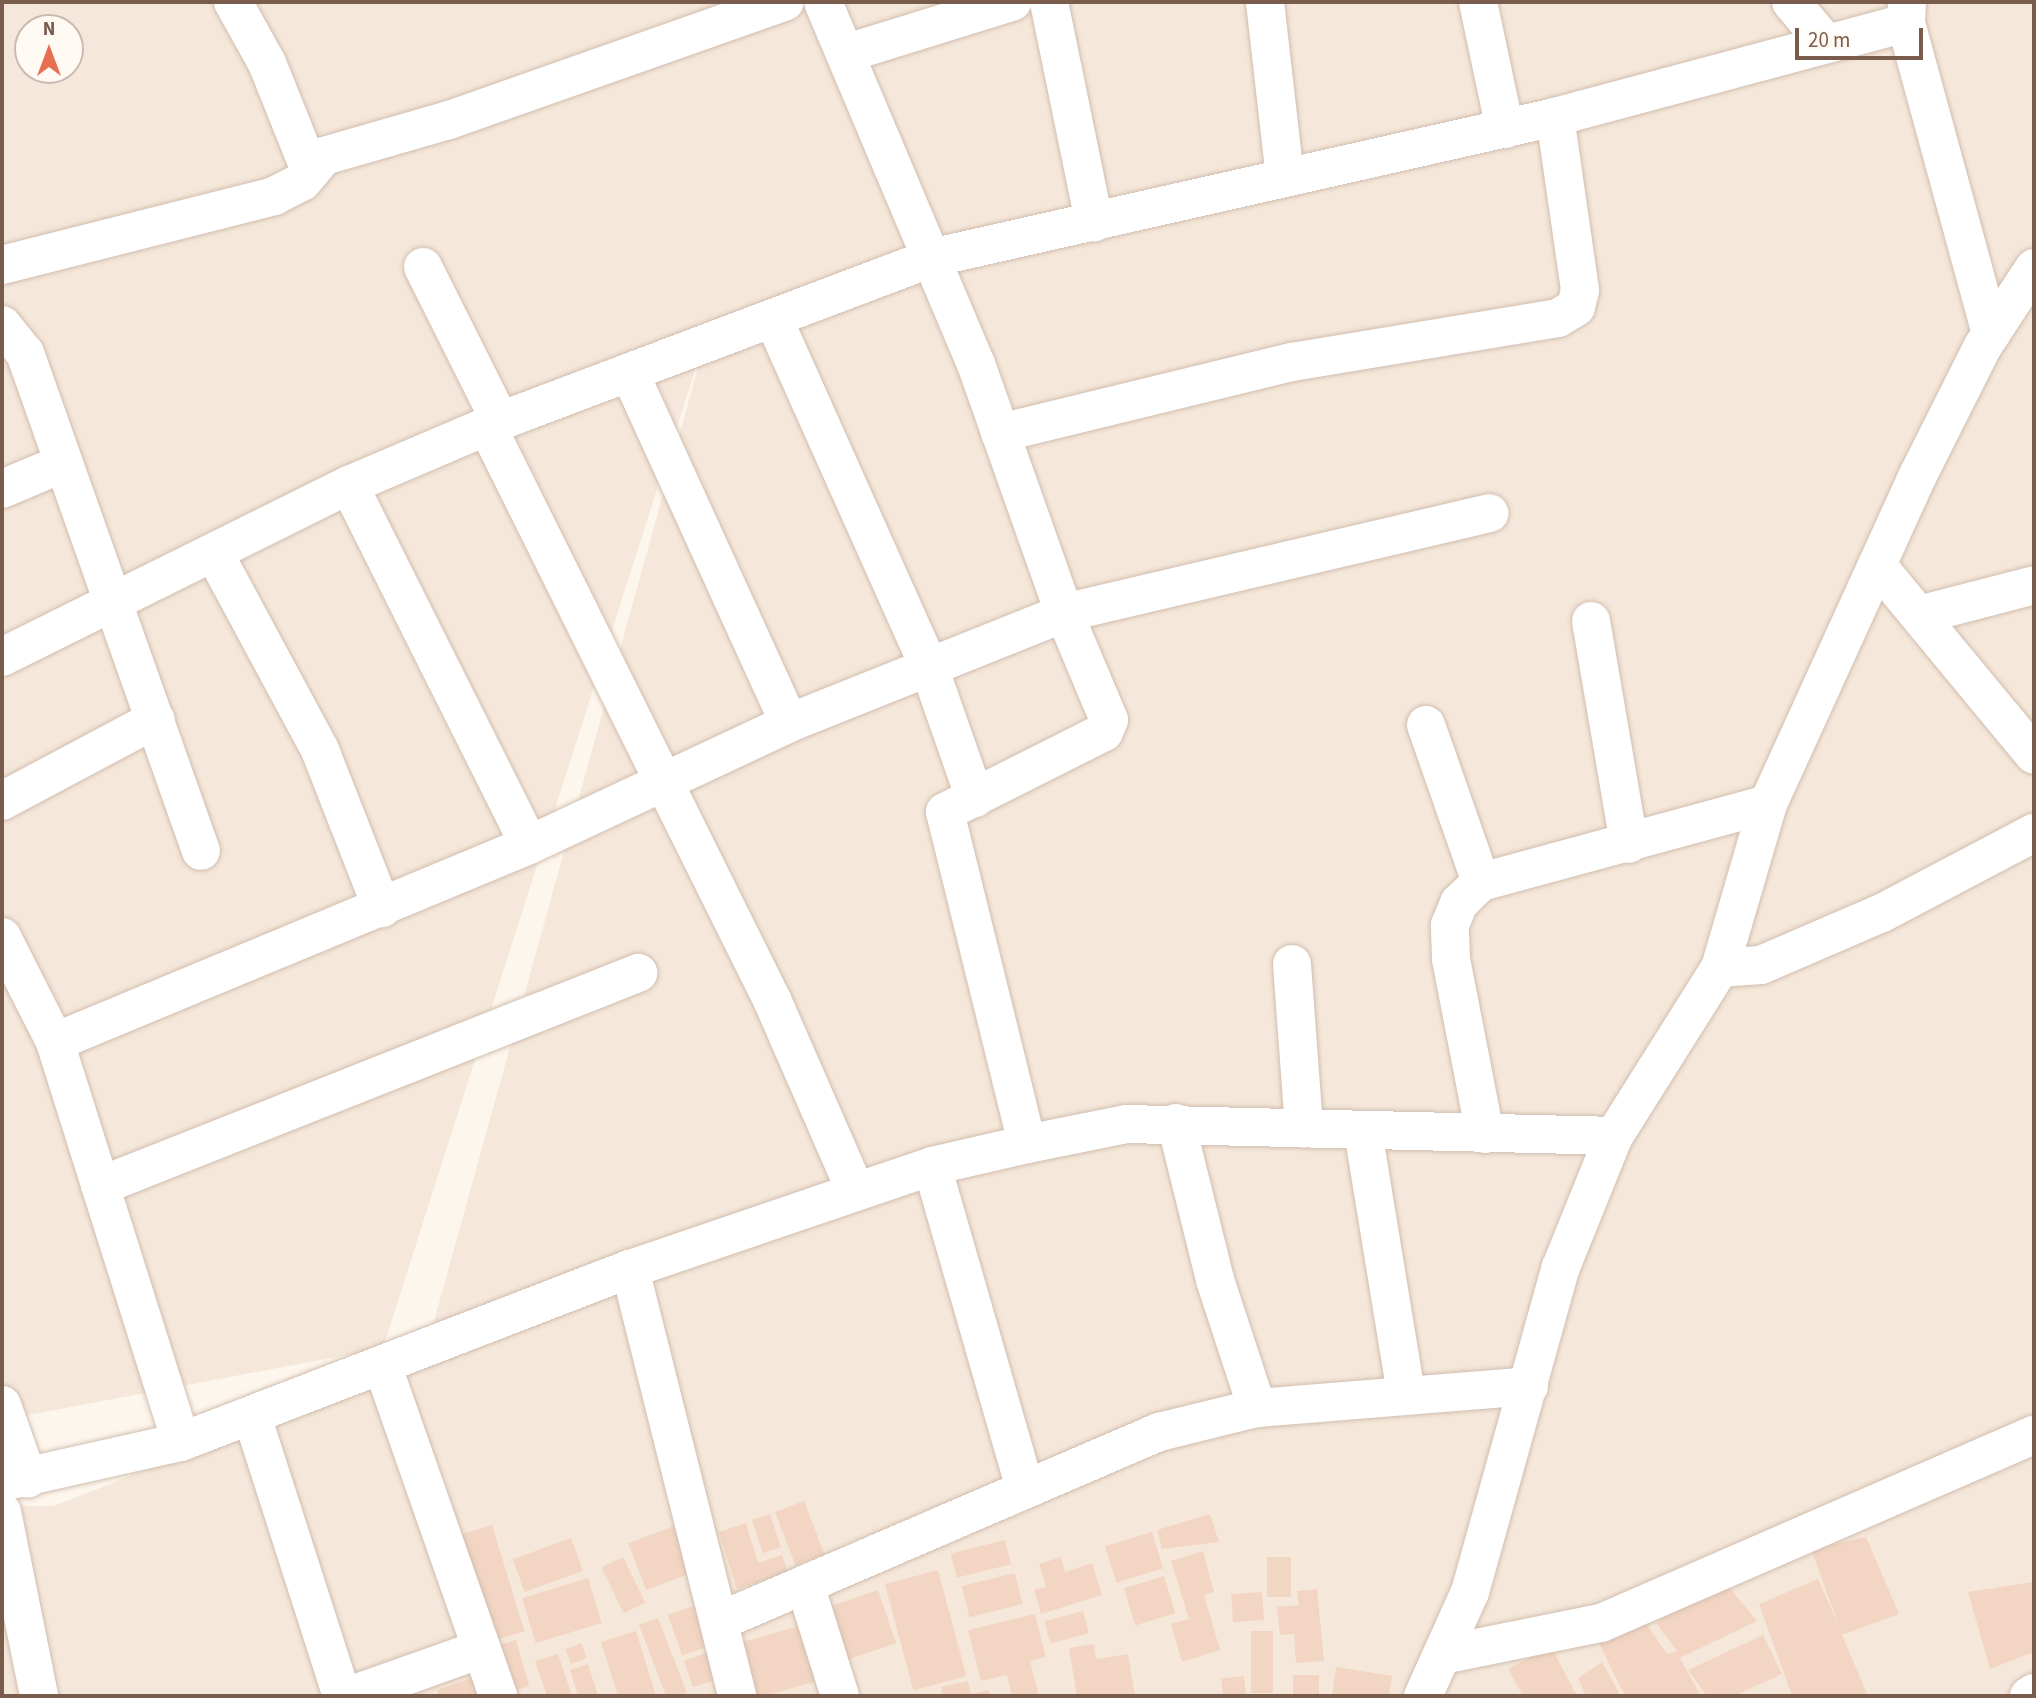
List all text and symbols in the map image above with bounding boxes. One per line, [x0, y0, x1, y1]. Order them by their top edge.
north arrow [14, 14, 84, 84]
scale bar [1798, 14, 1926, 58]
text: N [43, 16, 55, 43]
text: 20 m [1808, 25, 1850, 55]

